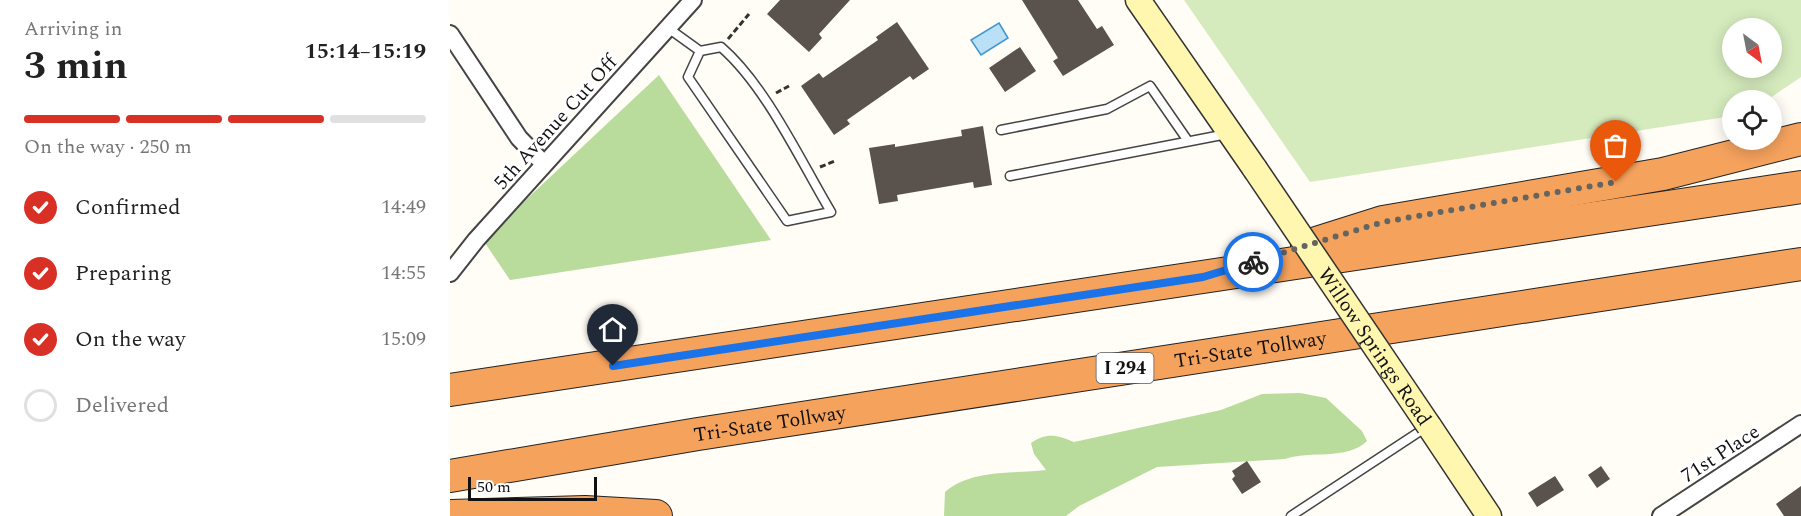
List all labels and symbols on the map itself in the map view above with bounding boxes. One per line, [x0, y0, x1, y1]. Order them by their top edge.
north arrow [1722, 18, 1782, 78]
street label: 5th Avenue Cut Off [487, 48, 626, 197]
pin [1590, 120, 1641, 182]
courier [1223, 232, 1283, 292]
street label: Willow Springs Road [1310, 262, 1439, 432]
pin [587, 304, 638, 366]
street label: Tri-State Tollway [1172, 323, 1330, 376]
road number: I 294 [1096, 353, 1154, 383]
street label: Tri-State Tollway [692, 397, 849, 450]
street label: 71st Place [1675, 417, 1766, 490]
scale bar [468, 474, 597, 502]

